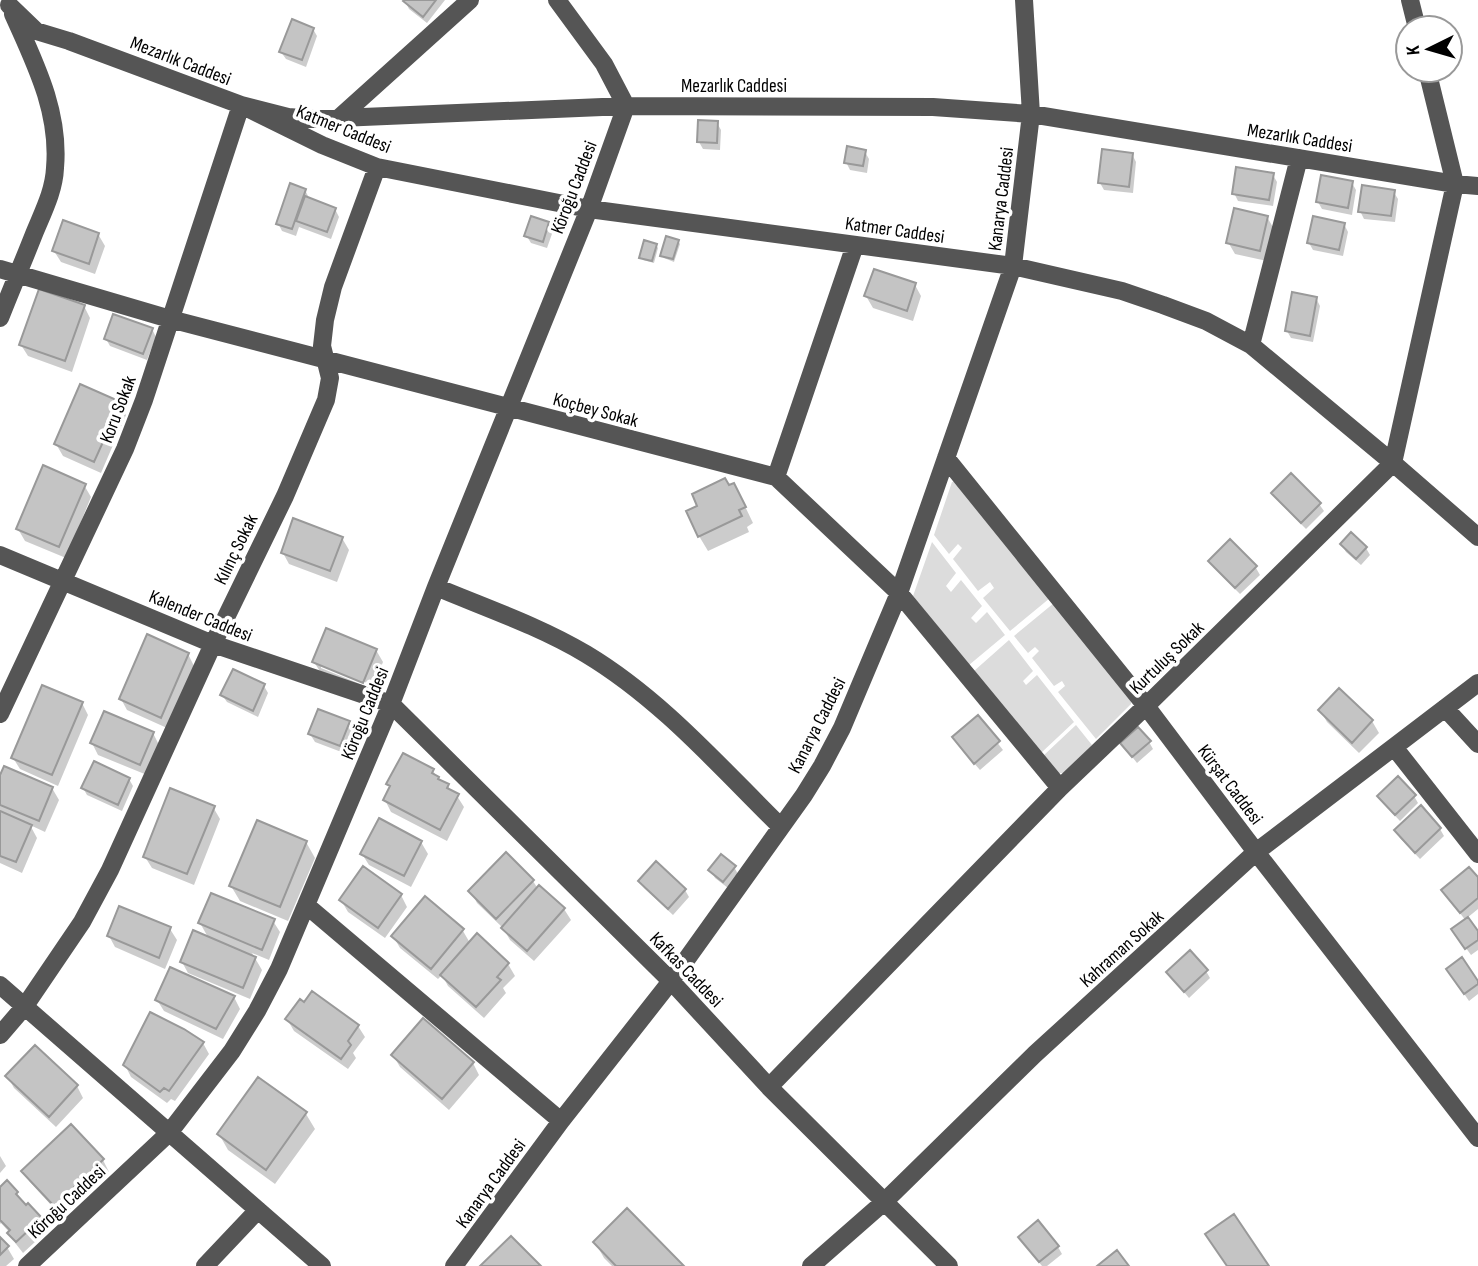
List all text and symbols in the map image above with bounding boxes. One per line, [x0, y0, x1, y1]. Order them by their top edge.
north arrow [1394, 14, 1464, 84]
street label: Mezarlık Caddesi [127, 32, 234, 91]
text: K [1402, 44, 1425, 56]
street label: Mezarlık Caddesi [681, 75, 787, 98]
street label: Katmer Caddesi [293, 100, 394, 159]
street label: Mezarlık Caddesi [1246, 119, 1354, 158]
street label: Köroğu Caddesi [546, 138, 603, 237]
street label: Kanarya Caddesi [984, 146, 1019, 252]
street label: Katmer Caddesi [844, 212, 946, 249]
street label: Koru Sokak [95, 372, 142, 447]
street label: Koçbey Sokak [550, 388, 641, 433]
street label: Kılınç Sokak [209, 510, 264, 589]
street label: Kalender Caddesi [146, 585, 255, 648]
street label: Kurtuluş Sokak [1125, 616, 1210, 699]
street label: Köroğu Caddesi [336, 664, 394, 763]
street label: Kanarya Caddesi [783, 674, 851, 777]
street label: Kürşat Caddesi [1192, 740, 1267, 830]
street label: Kahraman Sokak [1075, 905, 1169, 993]
street label: Kafkas Caddesi [644, 928, 727, 1012]
street label: Kanarya Caddesi [451, 1135, 531, 1233]
street label: Köroğu Caddesi [23, 1160, 111, 1244]

